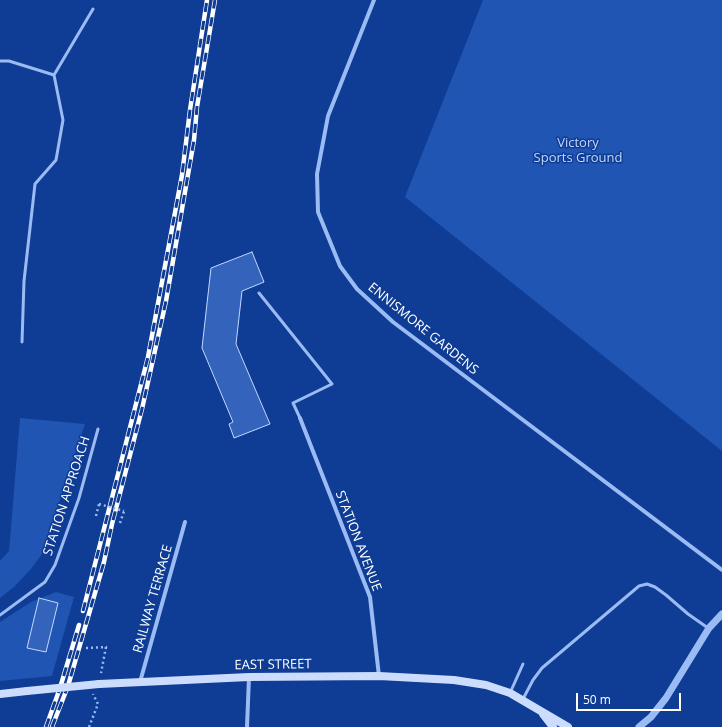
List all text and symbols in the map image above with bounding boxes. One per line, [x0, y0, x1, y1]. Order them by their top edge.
park label: Victory Sports Ground [534, 135, 622, 166]
street label: ENNISMORE GARDENS [365, 280, 481, 378]
street label: STATION APPROACH [40, 434, 94, 558]
street label: STATION AVENUE [332, 489, 384, 593]
street label: RAILWAY TERRACE [130, 543, 176, 655]
street label: EAST STREET [234, 657, 312, 673]
scale bar [578, 685, 683, 711]
text: 50 m [583, 691, 611, 708]

